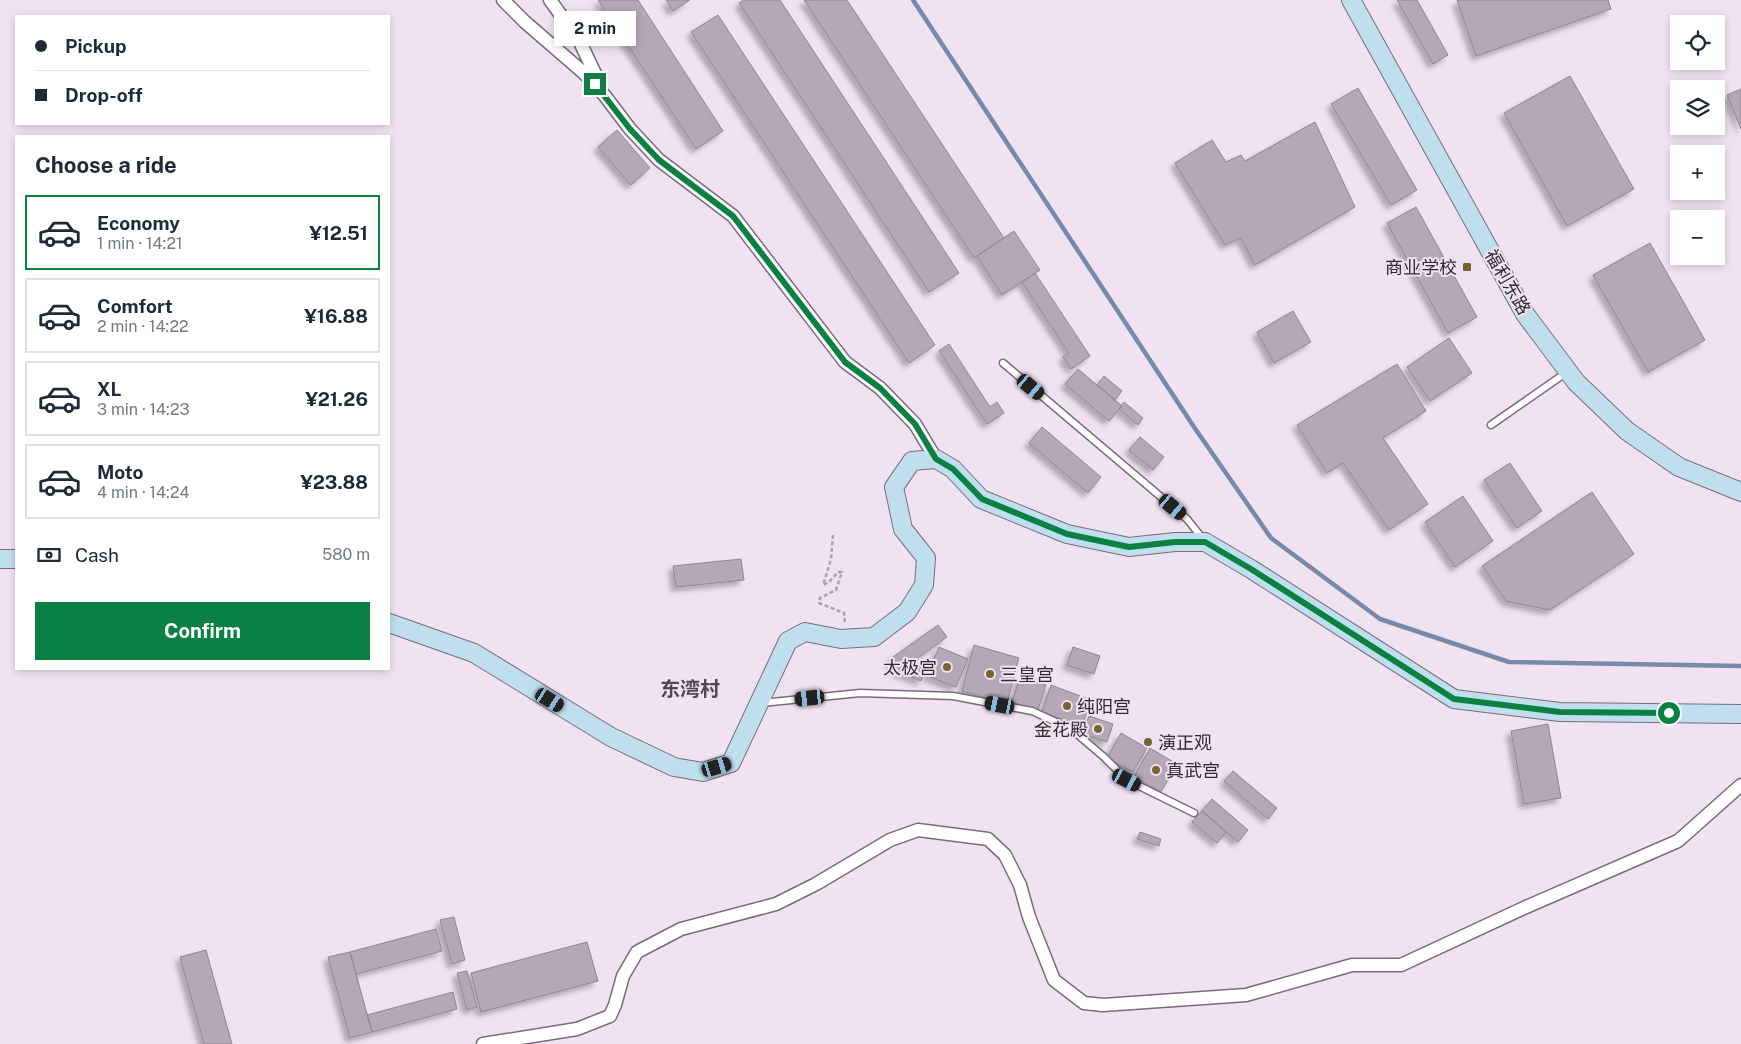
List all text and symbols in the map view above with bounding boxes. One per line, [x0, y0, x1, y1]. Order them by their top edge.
callout: 2 min [554, 12, 636, 46]
map controls [1670, 15, 1725, 265]
button: locate [1670, 15, 1725, 70]
text: 2 min [574, 19, 616, 38]
text: Pickup [65, 35, 127, 57]
route end [584, 73, 606, 95]
button: layers [1670, 80, 1725, 135]
text: Drop-off [65, 84, 142, 106]
button: + [1670, 145, 1725, 200]
text: Choose a ride [35, 152, 177, 178]
icon: car [37, 210, 82, 255]
button: − [1670, 210, 1725, 265]
text: Economy [97, 212, 180, 234]
text: ¥12.51 [309, 222, 368, 244]
text: 1 min · 14:21 [97, 234, 182, 253]
street label: 福利东路 [1481, 246, 1535, 318]
place label: 商业学校 [1385, 257, 1457, 278]
marker: 商业学校 [1461, 261, 1473, 273]
icon: car [37, 293, 82, 338]
text: Comfort [97, 295, 173, 317]
text: ¥16.88 [304, 305, 368, 327]
text: 2 min · 14:22 [97, 317, 188, 336]
car [1014, 372, 1047, 402]
icon: car [37, 376, 82, 421]
text: XL [97, 378, 122, 400]
text: ¥21.26 [305, 388, 368, 410]
text: 3 min · 14:23 [97, 400, 190, 419]
icon: car [37, 459, 82, 504]
text: Moto [97, 461, 143, 483]
text: ¥23.88 [300, 471, 368, 493]
text: 4 min · 14:24 [97, 483, 190, 502]
car [1156, 492, 1189, 522]
icon: cash [35, 541, 63, 569]
text: Cash [75, 544, 119, 566]
text: 580 m [322, 545, 370, 564]
button: Confirm [35, 602, 370, 660]
place label: 太极宫 [883, 657, 937, 678]
marker: 太极宫 [941, 661, 953, 673]
place label: 三皇宫 [1000, 664, 1054, 685]
marker: 三皇宫 [984, 668, 996, 680]
district label: 东湾村 [660, 677, 720, 701]
car [533, 686, 566, 714]
car [794, 689, 825, 707]
car [983, 695, 1016, 715]
place label: 纯阳宫 [1077, 696, 1131, 717]
marker: 纯阳宫 [1061, 700, 1073, 712]
route start [1658, 702, 1680, 724]
place label: 金花殿 [1034, 719, 1088, 740]
marker: 金花殿 [1092, 723, 1104, 735]
place label: 演正观 [1158, 732, 1212, 753]
marker: 演正观 [1142, 736, 1154, 748]
car [700, 755, 733, 779]
place label: 真武宫 [1166, 760, 1220, 781]
marker: 真武宫 [1150, 764, 1162, 776]
car [1110, 767, 1143, 793]

